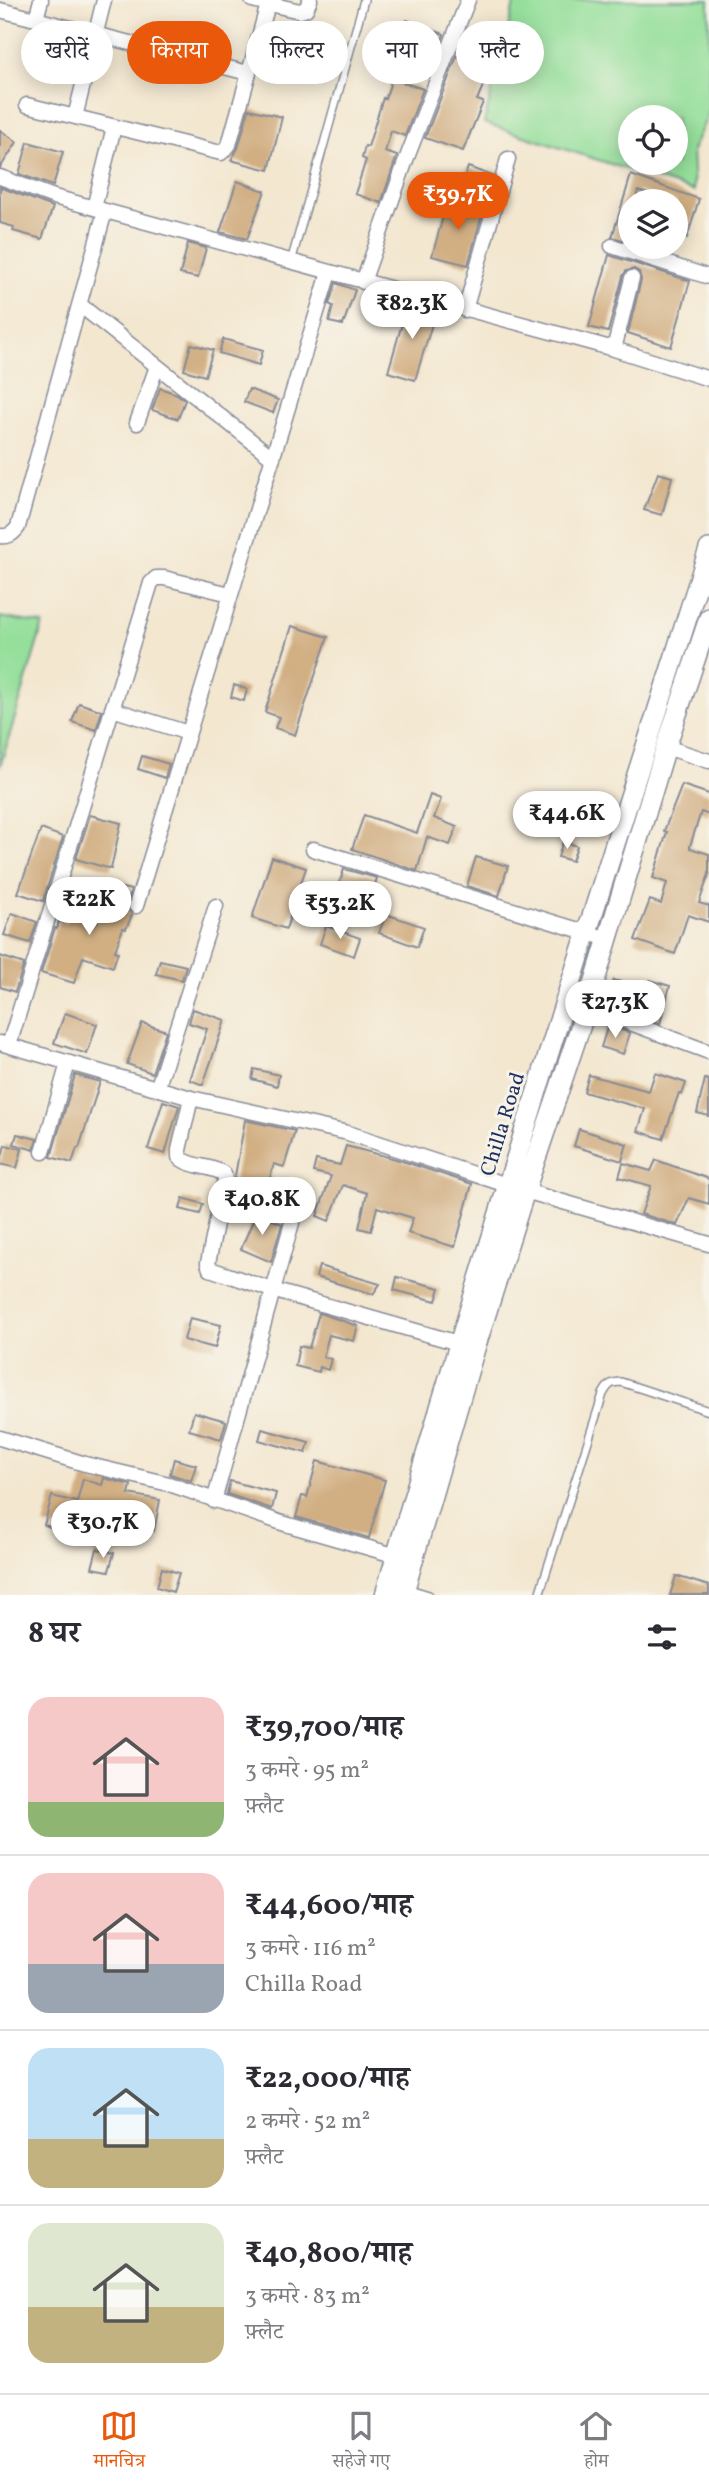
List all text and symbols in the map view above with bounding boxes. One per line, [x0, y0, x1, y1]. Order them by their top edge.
chip: खरीदें [21, 21, 113, 84]
chip: किराया [127, 21, 232, 84]
chip: फ़िल्टर [246, 21, 348, 84]
chip: नया [362, 21, 442, 84]
chip: फ़्लैट [456, 21, 544, 84]
map controls [618, 105, 688, 259]
button: locate [618, 105, 688, 175]
pin: ₹39.7K [401, 173, 515, 232]
text: ₹39.7K [423, 179, 493, 211]
button: layers [618, 189, 688, 259]
pin: ₹82.3K [355, 282, 469, 341]
text: ₹82.3K [376, 288, 448, 320]
pin: ₹44.6K [510, 792, 624, 851]
text: ₹44.6K [529, 798, 605, 830]
pin: ₹22K [48, 878, 130, 937]
pin: ₹53.2K [283, 881, 397, 941]
text: ₹22K [62, 884, 116, 916]
text: ₹53.2K [305, 888, 375, 920]
pin: ₹27.3K [558, 981, 672, 1040]
text: ₹27.3K [581, 987, 649, 1019]
street label: Chilla Road [474, 1069, 533, 1180]
pin: ₹40.8K [205, 1178, 319, 1237]
text: ₹40.8K [224, 1184, 300, 1216]
pin: ₹30.7K [46, 1500, 160, 1560]
text: ₹30.7K [67, 1507, 139, 1539]
text: 8 घर [28, 1613, 80, 1655]
icon: filters [643, 1618, 681, 1656]
text: ₹39,700/माह [245, 1707, 403, 1749]
icon: home [84, 1725, 168, 1809]
text: 3 कमरे · 95 m² [245, 1755, 369, 1787]
text: फ़्लैट [245, 1791, 283, 1823]
text: ₹44,600/माह [245, 1885, 412, 1927]
icon: home [84, 1901, 168, 1985]
text: 3 कमरे · 116 m² [245, 1933, 376, 1965]
text: Chilla Road [245, 1969, 362, 2001]
text: ₹22,000/माह [245, 2058, 410, 2100]
icon: home [84, 2076, 168, 2160]
text: 2 कमरे · 52 m² [245, 2106, 370, 2138]
text: फ़्लैट [245, 2142, 283, 2174]
text: ₹40,800/माह [245, 2233, 412, 2275]
icon: home [84, 2251, 168, 2335]
text: 3 कमरे · 83 m² [245, 2281, 370, 2313]
text: फ़्लैट [245, 2317, 283, 2349]
tab: मानचित्र [94, 2407, 145, 2479]
tab: सहेजे गए [332, 2407, 390, 2479]
tab: होम [577, 2407, 615, 2479]

